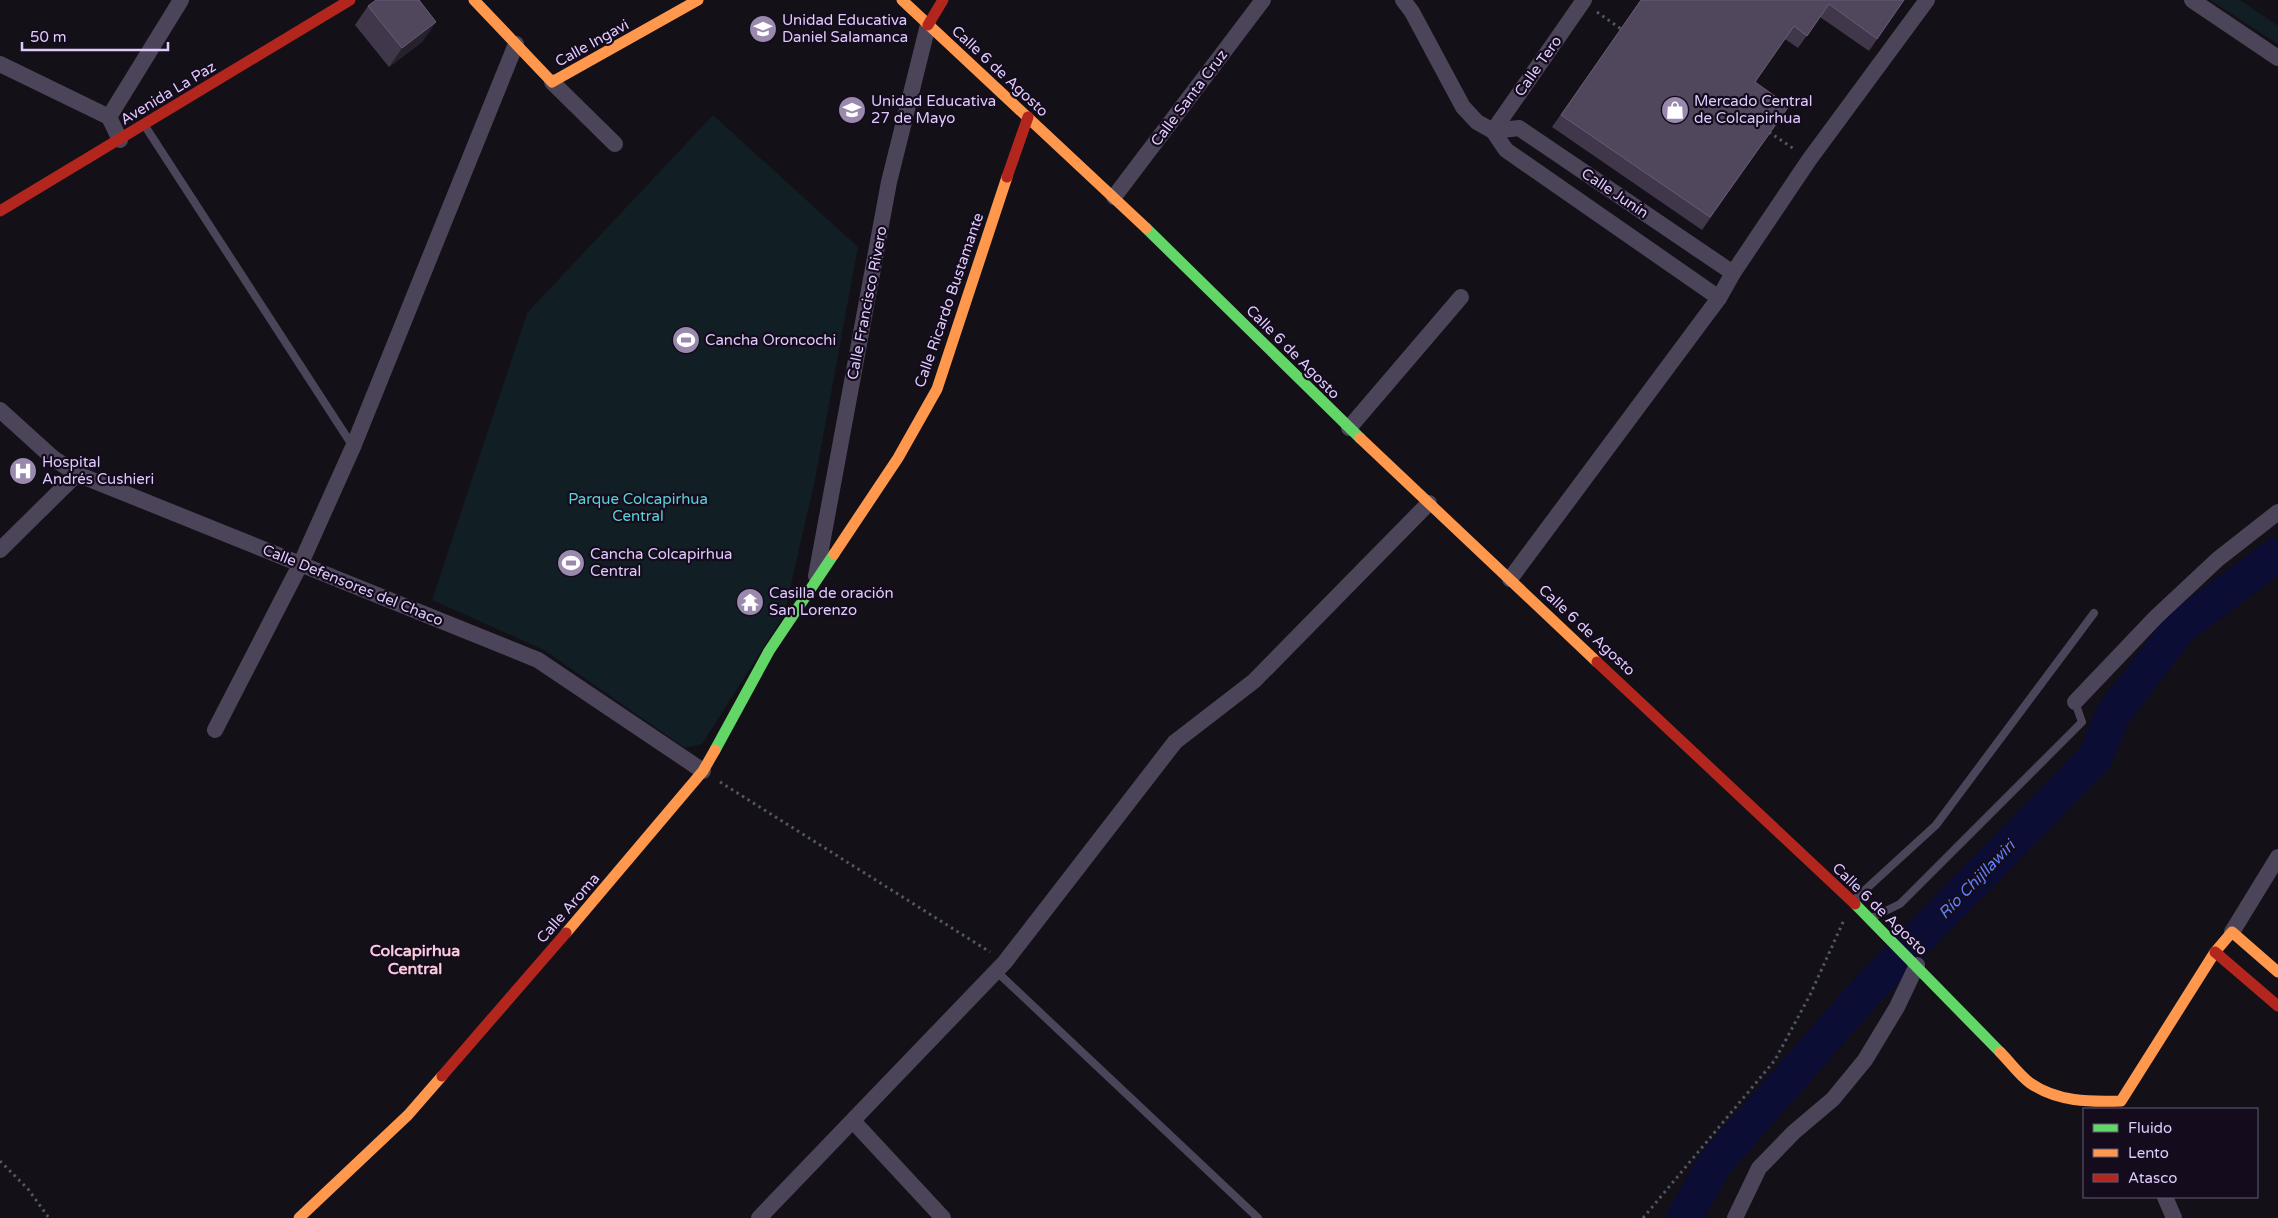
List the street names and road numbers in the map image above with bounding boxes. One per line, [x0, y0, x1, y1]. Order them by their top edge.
street label: Calle Ingavi [552, 15, 632, 71]
street label: Calle 6 de Agosto [948, 22, 1052, 120]
street label: Calle Tero [1511, 32, 1565, 100]
street label: Calle Santa Cruz [1147, 46, 1231, 150]
street label: Avenida La Paz [117, 57, 219, 129]
street label: Calle Junín [1578, 164, 1652, 222]
street label: Calle Ricardo Bustamante [911, 210, 987, 390]
street label: Calle Francisco Rivero [843, 225, 891, 381]
street label: Calle 6 de Agosto [1242, 301, 1344, 403]
street label: Calle Defensores del Chaco [260, 540, 446, 630]
street label: Calle 6 de Agosto [1535, 581, 1639, 679]
street label: Calle 6 de Agosto [1829, 859, 1931, 959]
street label: Calle Aroma [533, 869, 603, 947]

